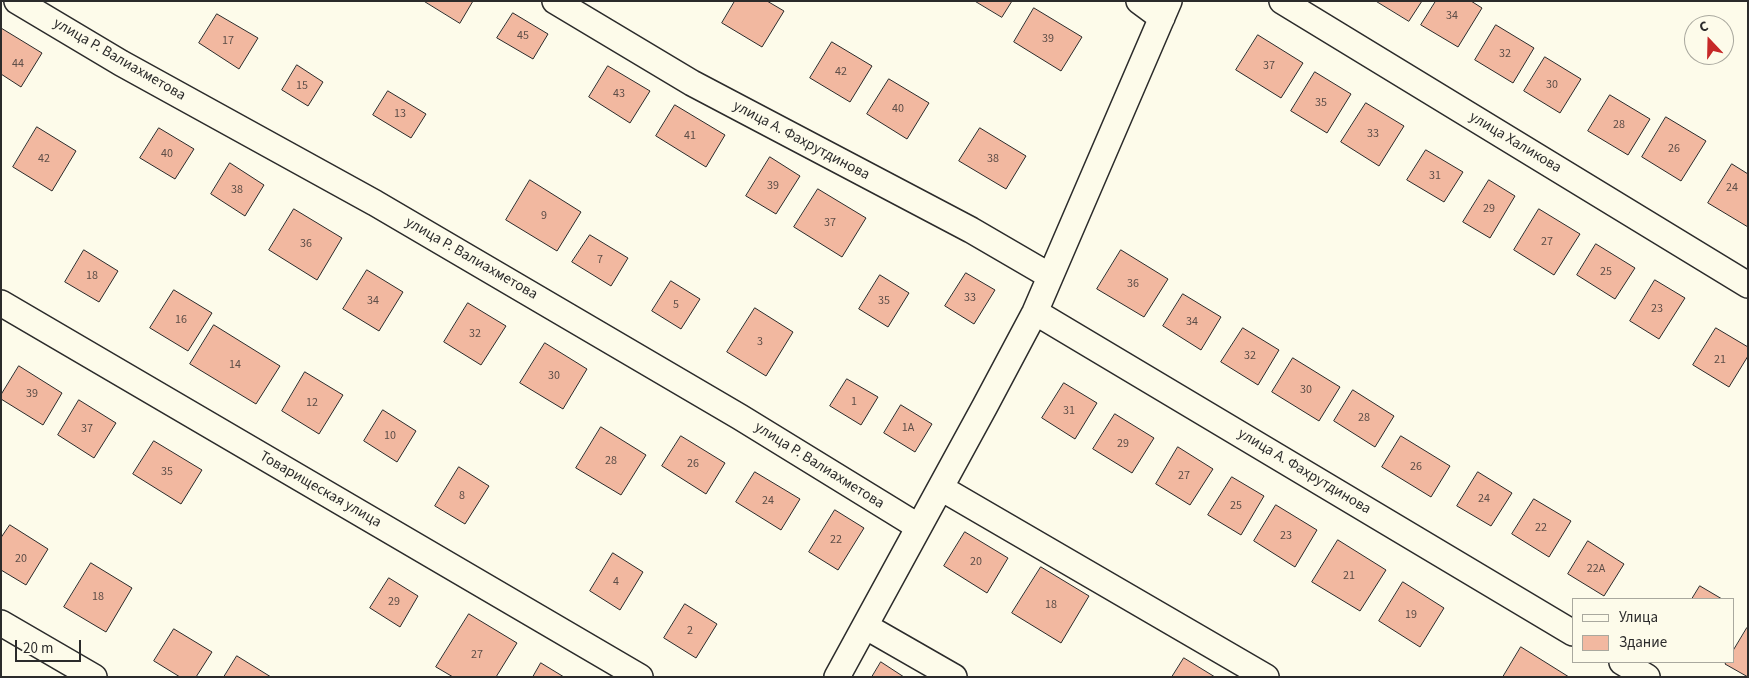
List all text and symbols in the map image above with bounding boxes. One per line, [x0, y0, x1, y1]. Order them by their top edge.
house number: 34 [1446, 9, 1458, 23]
street label: улица Р. Валиахметова [50, 15, 188, 105]
north arrow [1684, 15, 1734, 65]
text: С [1697, 16, 1711, 38]
house number: 45 [517, 29, 529, 43]
house number: 39 [1042, 32, 1054, 46]
house number: 17 [222, 34, 234, 48]
house number: 32 [1499, 47, 1511, 61]
house number: 44 [12, 57, 24, 71]
house number: 37 [1263, 59, 1275, 73]
house number: 42 [835, 65, 847, 79]
house number: 30 [1546, 78, 1558, 92]
house number: 15 [296, 79, 308, 93]
house number: 43 [613, 87, 625, 101]
house number: 35 [1315, 96, 1327, 110]
street label: улица А. Фахрутдинова [730, 97, 872, 185]
house number: 40 [892, 102, 904, 116]
house number: 13 [394, 107, 406, 121]
street label: улица Халикова [1466, 108, 1564, 178]
house number: 28 [1613, 118, 1625, 132]
house number: 33 [1367, 127, 1379, 141]
house number: 41 [684, 129, 696, 143]
house number: 26 [1668, 142, 1680, 156]
house number: 40 [161, 147, 173, 161]
house number: 42 [38, 152, 50, 166]
house number: 38 [987, 152, 999, 166]
house number: 31 [1429, 169, 1441, 183]
house number: 39 [767, 179, 779, 193]
house number: 24 [1726, 181, 1738, 195]
house number: 38 [231, 183, 243, 197]
house number: 29 [1483, 202, 1495, 216]
house number: 9 [541, 209, 547, 223]
street label: улица Р. Валиахметова [402, 214, 540, 304]
house number: 37 [824, 216, 836, 230]
house number: 27 [1541, 235, 1553, 249]
house number: 36 [300, 237, 312, 251]
house number: 7 [597, 253, 603, 267]
house number: 25 [1600, 265, 1612, 279]
house number: 18 [86, 269, 98, 283]
house number: 36 [1127, 277, 1139, 291]
house number: 33 [964, 291, 976, 305]
house number: 34 [367, 294, 379, 308]
house number: 35 [878, 294, 890, 308]
house number: 5 [673, 298, 679, 312]
house number: 23 [1651, 302, 1663, 316]
house number: 16 [175, 313, 187, 327]
house number: 34 [1186, 315, 1198, 329]
house number: 32 [469, 327, 481, 341]
house number: 3 [757, 335, 763, 349]
house number: 32 [1244, 349, 1256, 363]
house number: 21 [1714, 353, 1726, 367]
house number: 14 [229, 358, 241, 372]
house number: 30 [548, 369, 560, 383]
house number: 30 [1300, 383, 1312, 397]
house number: 39 [26, 387, 38, 401]
house number: 1 [851, 395, 857, 409]
house number: 12 [306, 396, 318, 410]
house number: 31 [1063, 404, 1075, 418]
house number: 28 [1358, 411, 1370, 425]
street label: улица Р. Валиахметова [751, 419, 887, 513]
house number: 1А [902, 421, 914, 435]
house number: 37 [81, 422, 93, 436]
street label: улица А. Фахрутдинова [1234, 425, 1374, 519]
house number: 10 [384, 429, 396, 443]
house number: 29 [1117, 437, 1129, 451]
street label: Товарищеская улица [256, 448, 384, 532]
house number: 28 [605, 454, 617, 468]
house number: 26 [687, 457, 699, 471]
house number: 26 [1410, 460, 1422, 474]
house number: 35 [161, 465, 173, 479]
house number: 27 [1178, 469, 1190, 483]
house number: 8 [459, 489, 465, 503]
house number: 24 [1478, 492, 1490, 506]
house number: 24 [762, 494, 774, 508]
house number: 25 [1230, 499, 1242, 513]
house number: 22 [1535, 521, 1547, 535]
house number: 23 [1280, 529, 1292, 543]
house number: 22 [830, 533, 842, 547]
house number: 20 [15, 552, 27, 566]
house number: 20 [970, 555, 982, 569]
house number: 22А [1587, 562, 1605, 576]
house number: 21 [1343, 569, 1355, 583]
house number: 4 [613, 575, 619, 589]
house number: 18 [92, 590, 104, 604]
house number: 29 [388, 595, 400, 609]
house number: 18 [1045, 598, 1057, 612]
legend [1572, 598, 1734, 663]
text: Улица [1619, 607, 1658, 628]
house number: 19 [1405, 608, 1417, 622]
house number: 2 [687, 624, 693, 638]
scale bar [18, 630, 84, 662]
text: Здание [1619, 632, 1667, 653]
text: 20 m [23, 638, 53, 659]
house number: 27 [471, 648, 483, 662]

